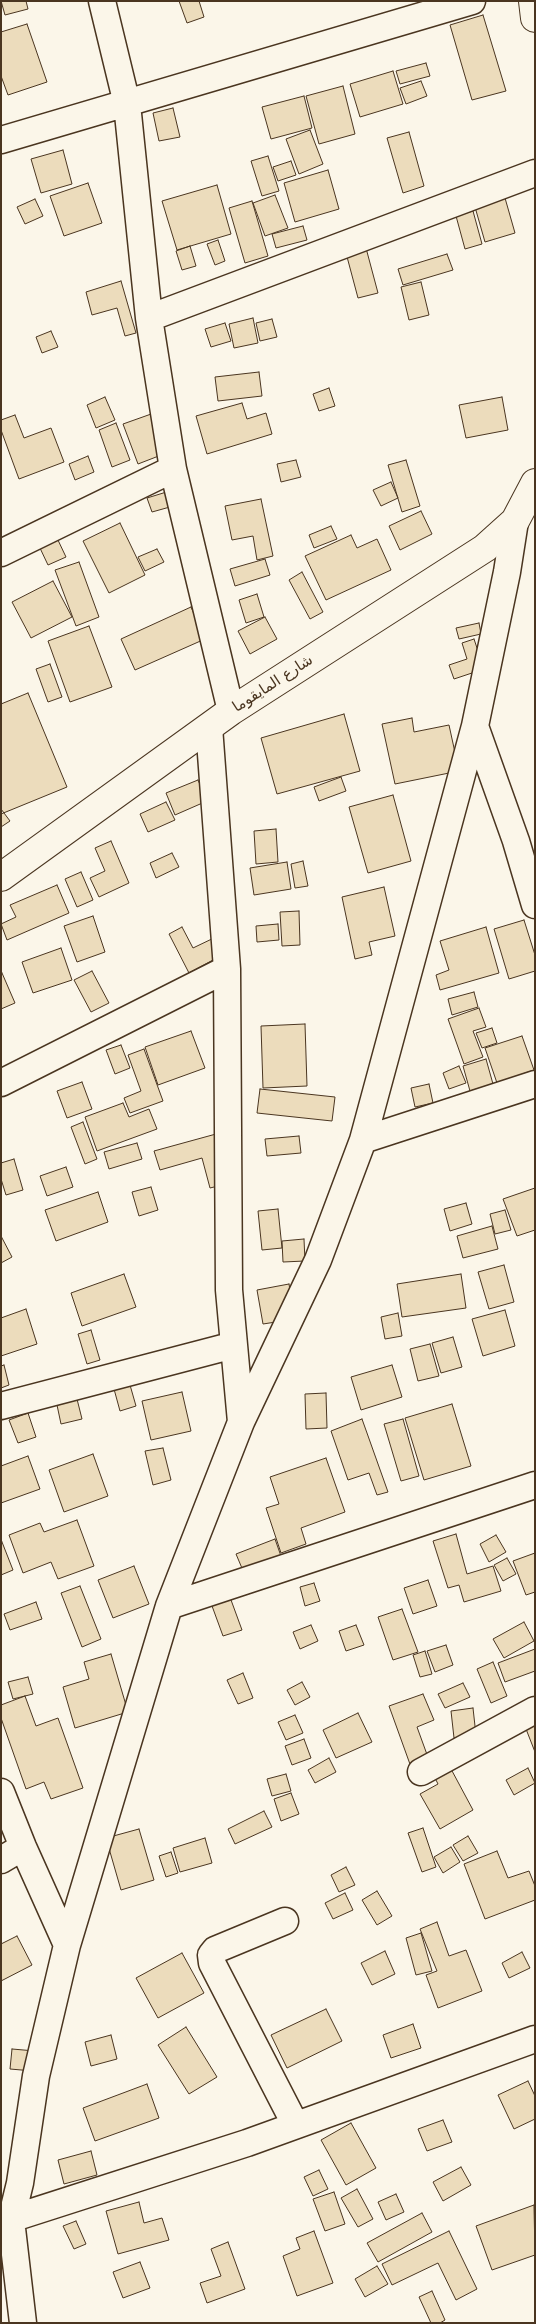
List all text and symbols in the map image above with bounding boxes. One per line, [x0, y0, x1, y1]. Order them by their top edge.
street label: شارع المايقوما [229, 651, 317, 717]

